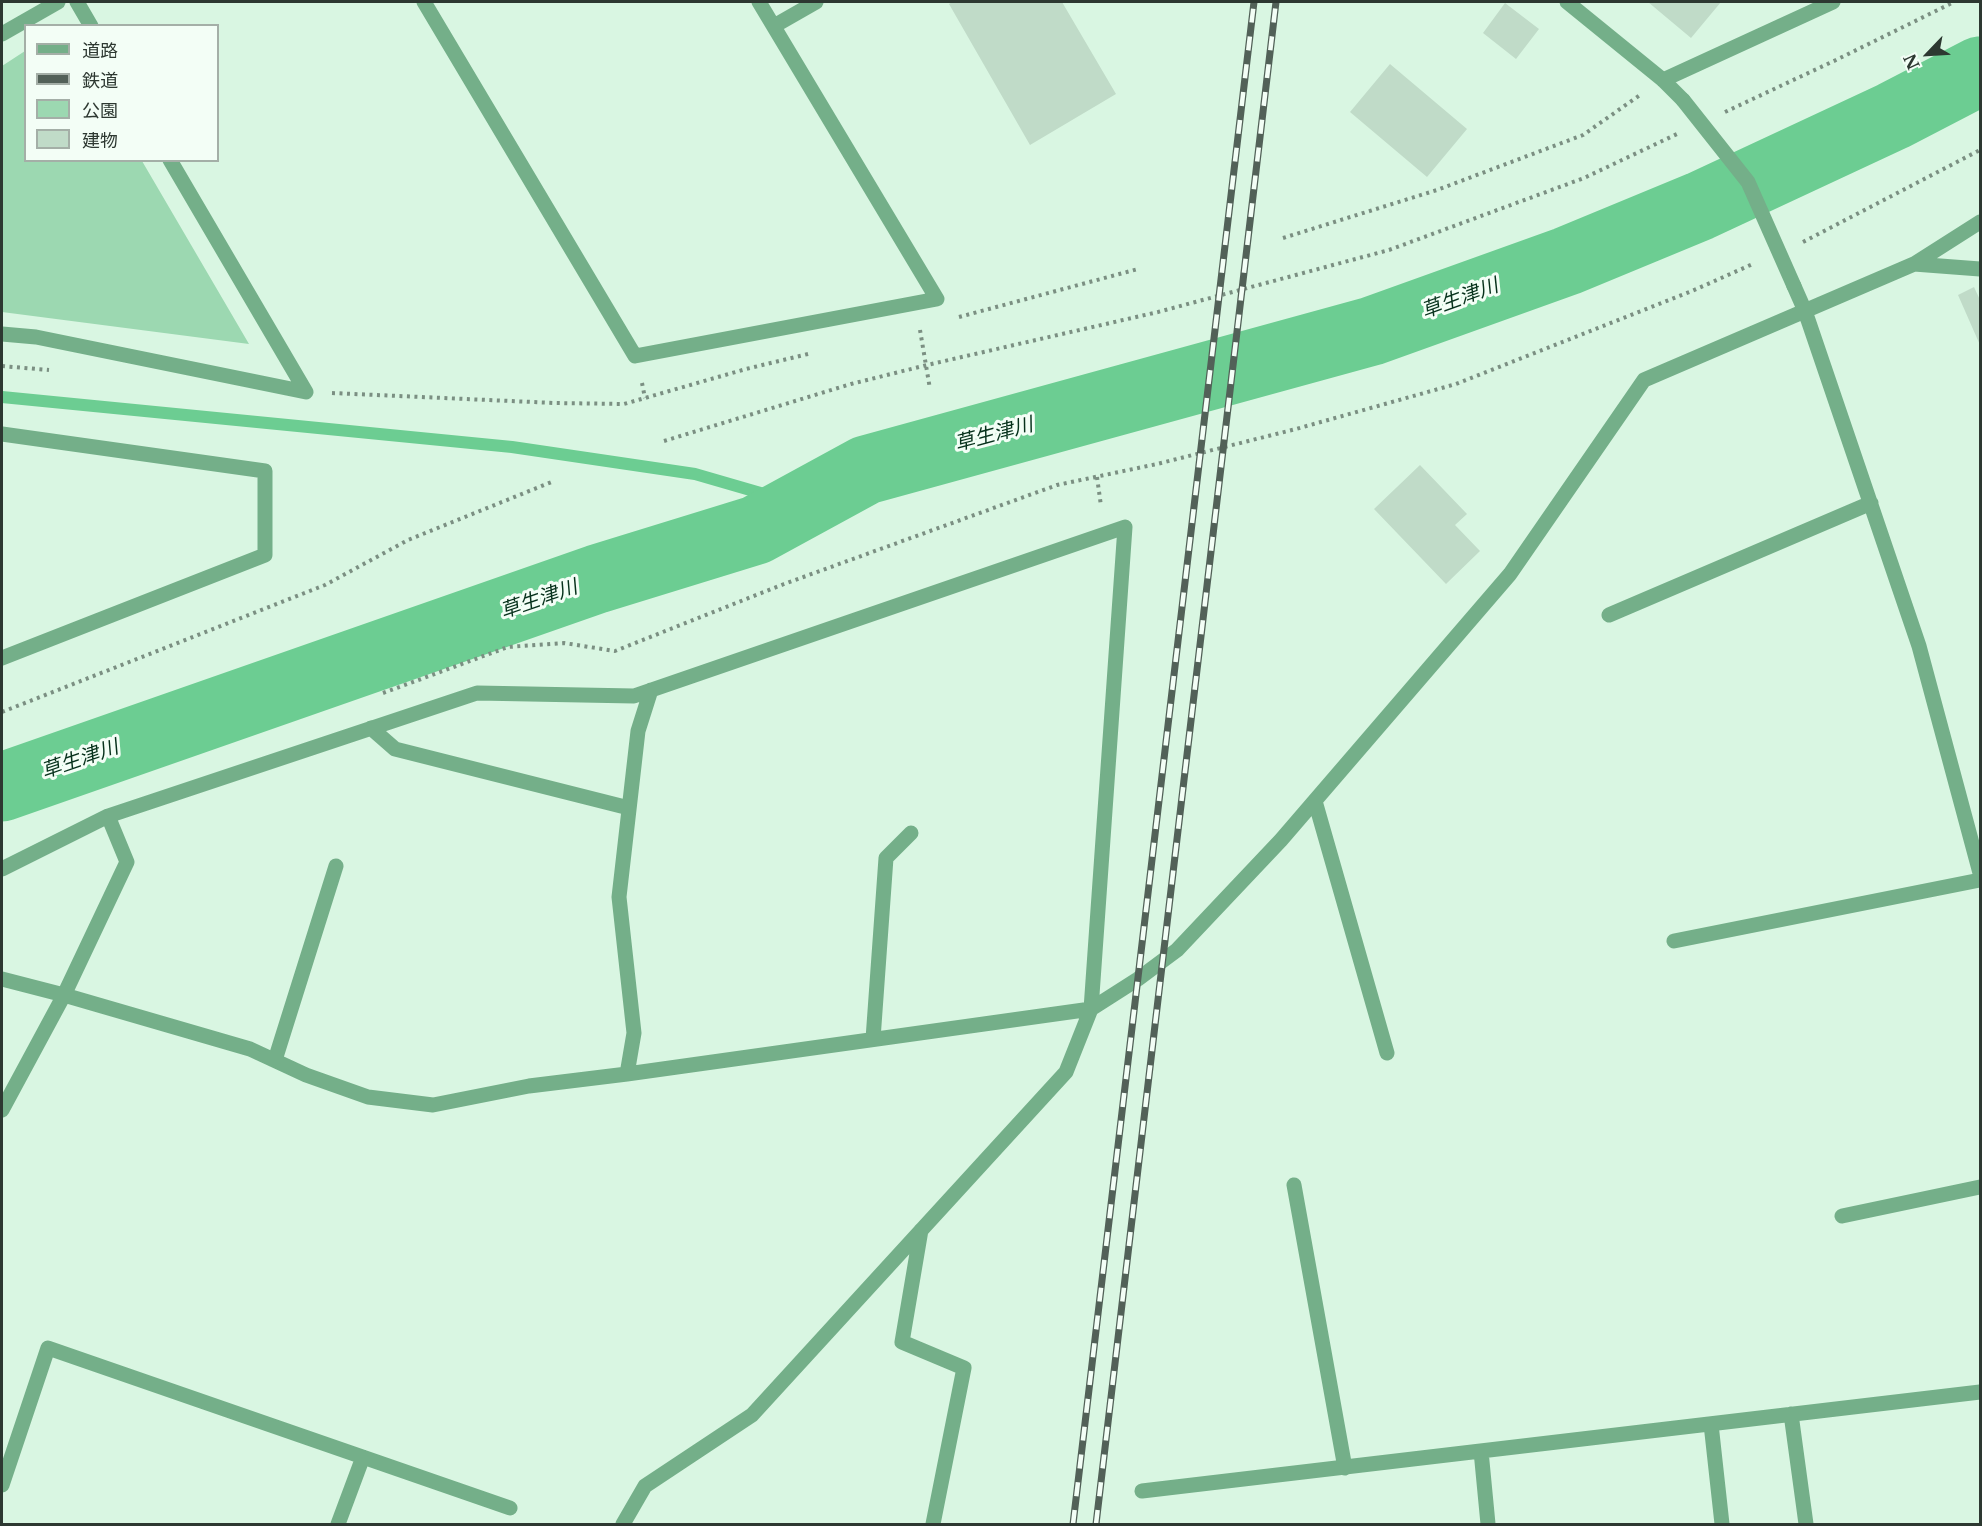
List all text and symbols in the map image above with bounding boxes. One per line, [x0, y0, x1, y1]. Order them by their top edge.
legend [24, 24, 219, 162]
north arrow [1898, 24, 1958, 84]
text: 道路 [82, 40, 118, 62]
text: N [1899, 51, 1924, 73]
text: 鉄道 [82, 70, 118, 92]
text: 公園 [82, 100, 118, 122]
text: 建物 [82, 130, 118, 152]
water label: 草生津川 [1418, 274, 1502, 324]
water label: 草生津川 [952, 413, 1036, 457]
water label: 草生津川 [497, 576, 581, 624]
water label: 草生津川 [38, 736, 122, 784]

